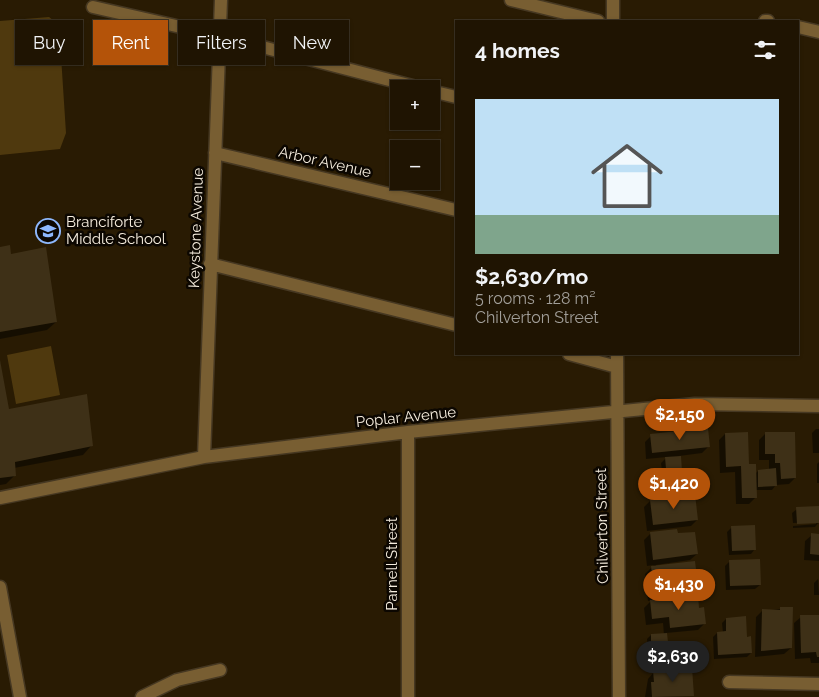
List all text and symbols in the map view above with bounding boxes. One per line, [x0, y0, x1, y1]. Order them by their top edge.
chip: Buy [15, 20, 83, 65]
chip: Rent [93, 20, 168, 65]
chip: Filters [178, 20, 265, 65]
chip: New [275, 20, 349, 65]
icon: filters [751, 36, 779, 64]
text: 4 homes [475, 38, 560, 63]
map controls [390, 80, 440, 190]
button: + [390, 80, 440, 130]
icon: home [582, 131, 672, 221]
button: − [390, 140, 440, 190]
street label: Arbor Avenue [277, 143, 373, 181]
street label: Keystone Avenue [185, 167, 207, 288]
place label: Branciforte Middle School [66, 213, 167, 248]
school or university icon: Branciforte Middle School [35, 218, 61, 244]
text: $2,630/mo [475, 264, 588, 289]
text: 5 rooms · 128 m² [475, 289, 595, 308]
text: Chilverton Street [475, 308, 599, 327]
pin: $2,150 [639, 398, 721, 441]
street label: Poplar Avenue [355, 403, 457, 431]
text: $2,150 [655, 405, 705, 424]
street label: Chilverton Street [592, 468, 612, 584]
pin: $1,420 [633, 468, 715, 510]
text: $1,420 [649, 474, 699, 493]
street label: Parnell Street [383, 517, 401, 611]
pin: $1,430 [638, 568, 720, 611]
text: $1,430 [654, 575, 704, 594]
pin: $2,630 [632, 640, 714, 683]
text: $2,630 [647, 647, 699, 666]

